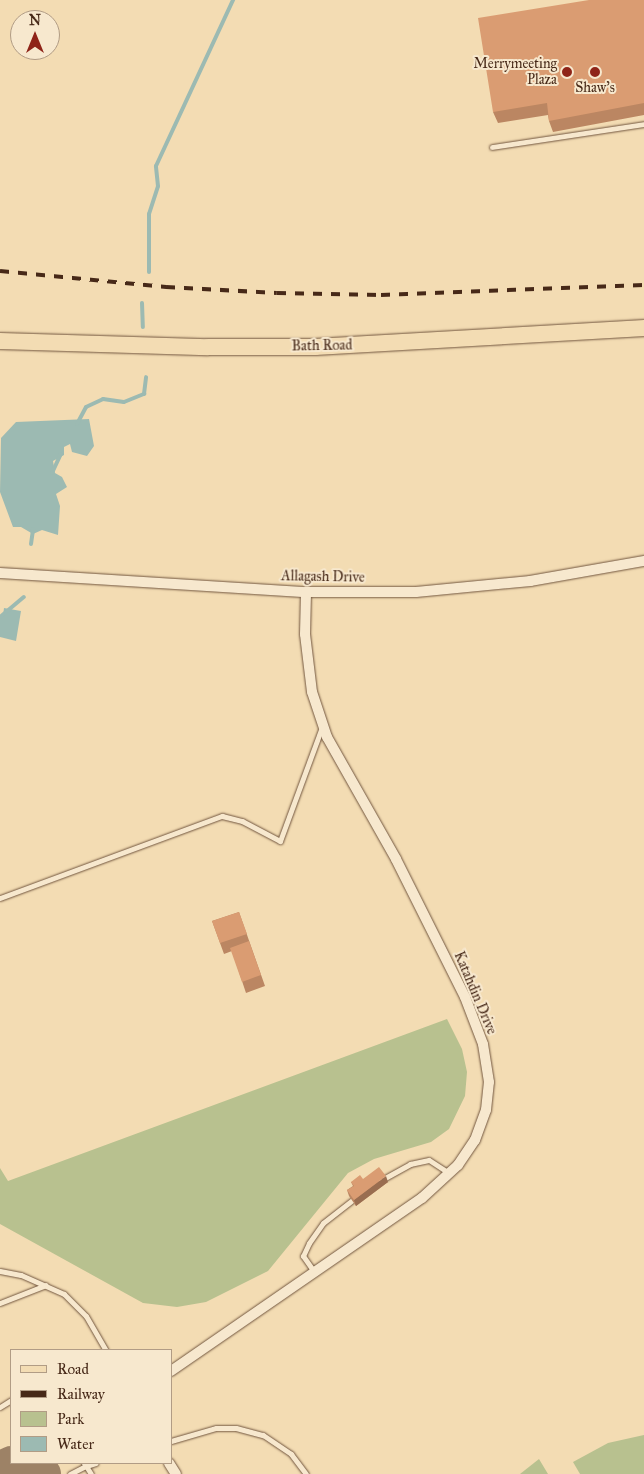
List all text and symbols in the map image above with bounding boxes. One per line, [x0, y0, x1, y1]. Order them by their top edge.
north arrow [10, 10, 60, 60]
text: N [29, 12, 41, 29]
place label: Merrymeeting Plaza [474, 56, 557, 88]
marker: Merrymeeting Plaza [561, 66, 573, 78]
marker: Shaw's [589, 66, 601, 78]
place label: Shaw's [575, 80, 615, 96]
street label: Bath Road [291, 337, 353, 355]
street label: Allagash Drive [281, 568, 365, 586]
street label: Katahdin Drive [450, 949, 500, 1037]
legend [10, 1349, 172, 1464]
text: Road [57, 1360, 89, 1378]
text: Railway [57, 1385, 105, 1403]
text: Park [57, 1410, 84, 1428]
text: Water [57, 1435, 94, 1453]

